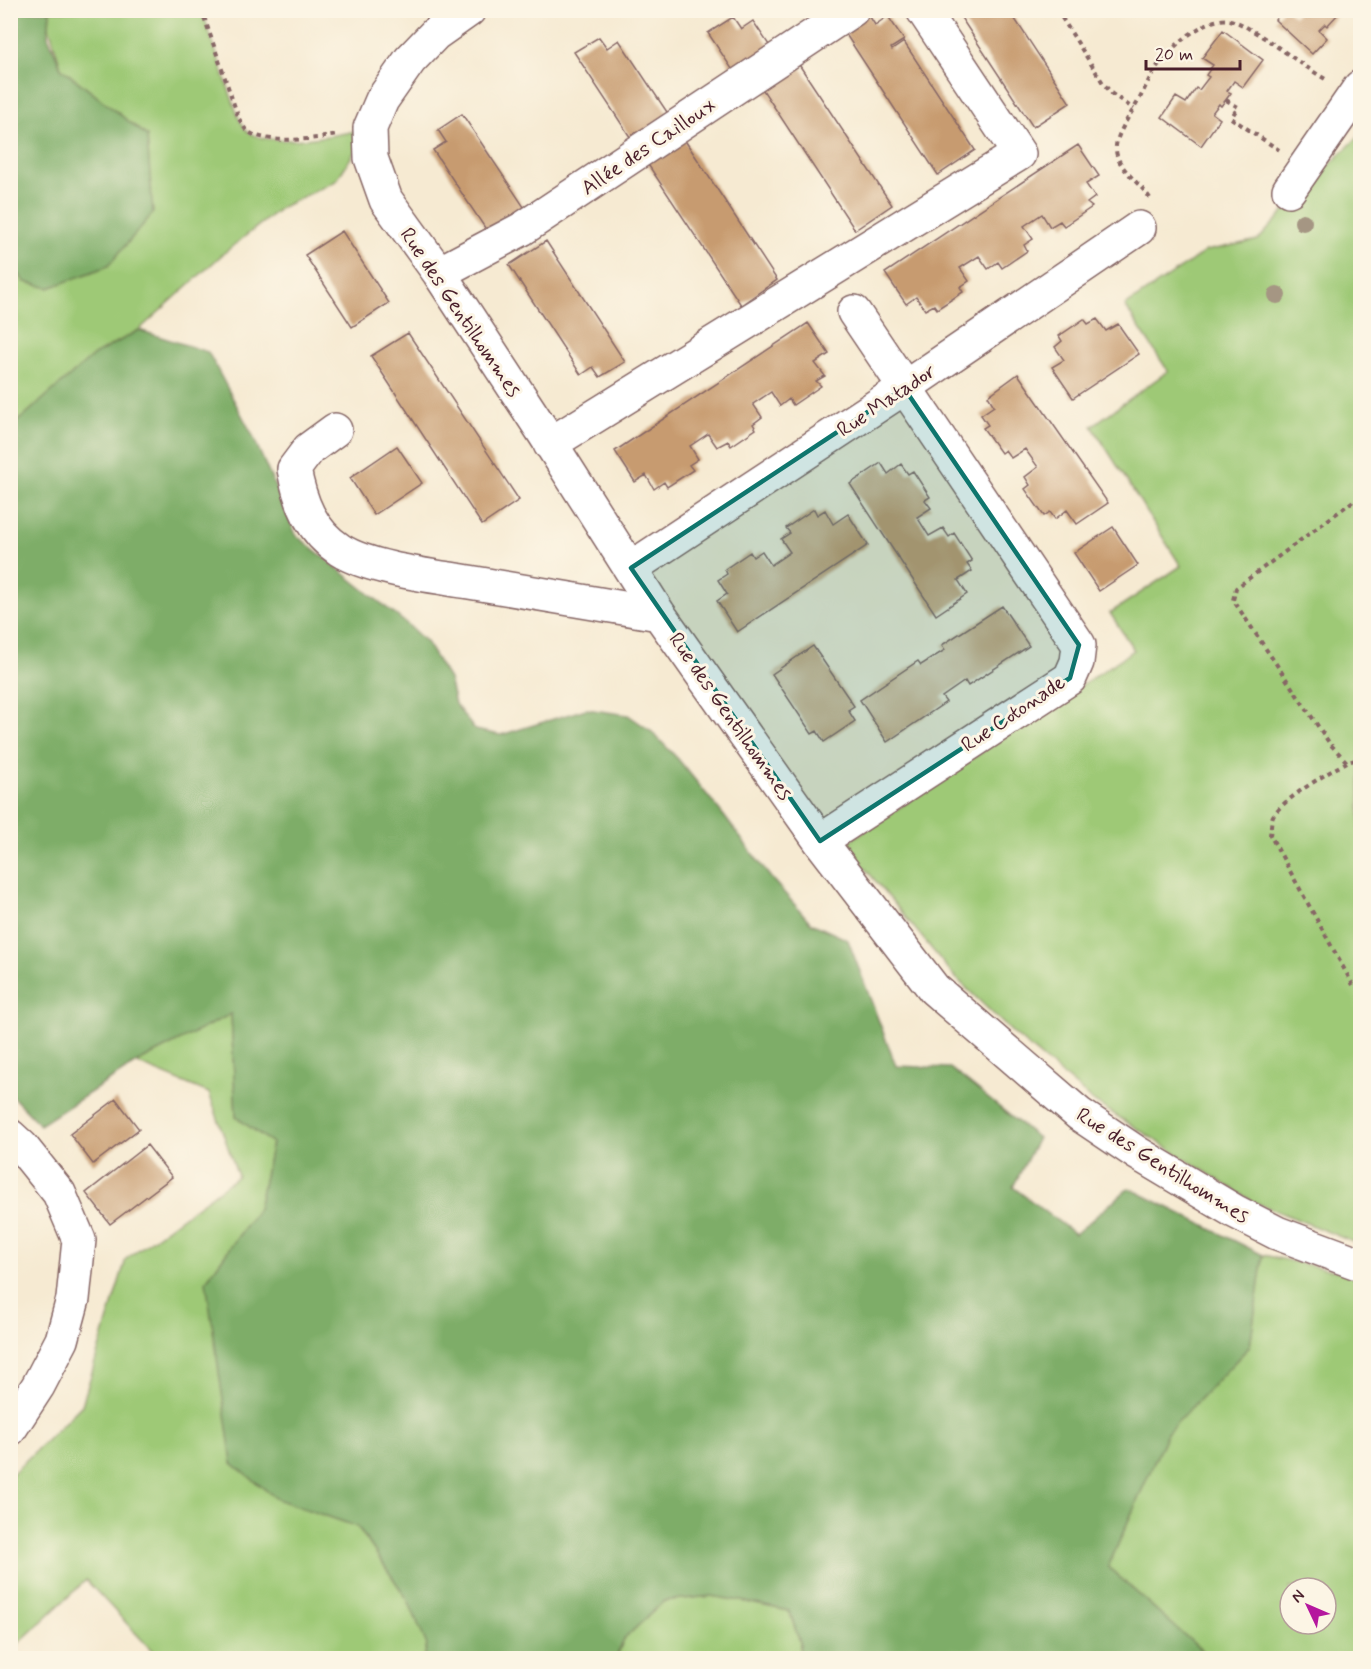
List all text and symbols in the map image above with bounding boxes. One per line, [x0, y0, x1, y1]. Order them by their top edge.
scale bar [1146, 33, 1240, 71]
text: 20 m [1155, 43, 1193, 67]
street label: Allée des Cailloux [576, 91, 722, 202]
street label: Rue des Gentilhommes [393, 222, 527, 403]
street label: Rue Matador [832, 357, 942, 444]
street label: Rue des Gentilhommes [662, 627, 799, 806]
street label: Rue Cotonade [956, 669, 1071, 759]
street label: Rue des Gentilhommes [1071, 1101, 1254, 1230]
north arrow [1278, 1576, 1338, 1636]
text: N [1287, 1585, 1310, 1608]

